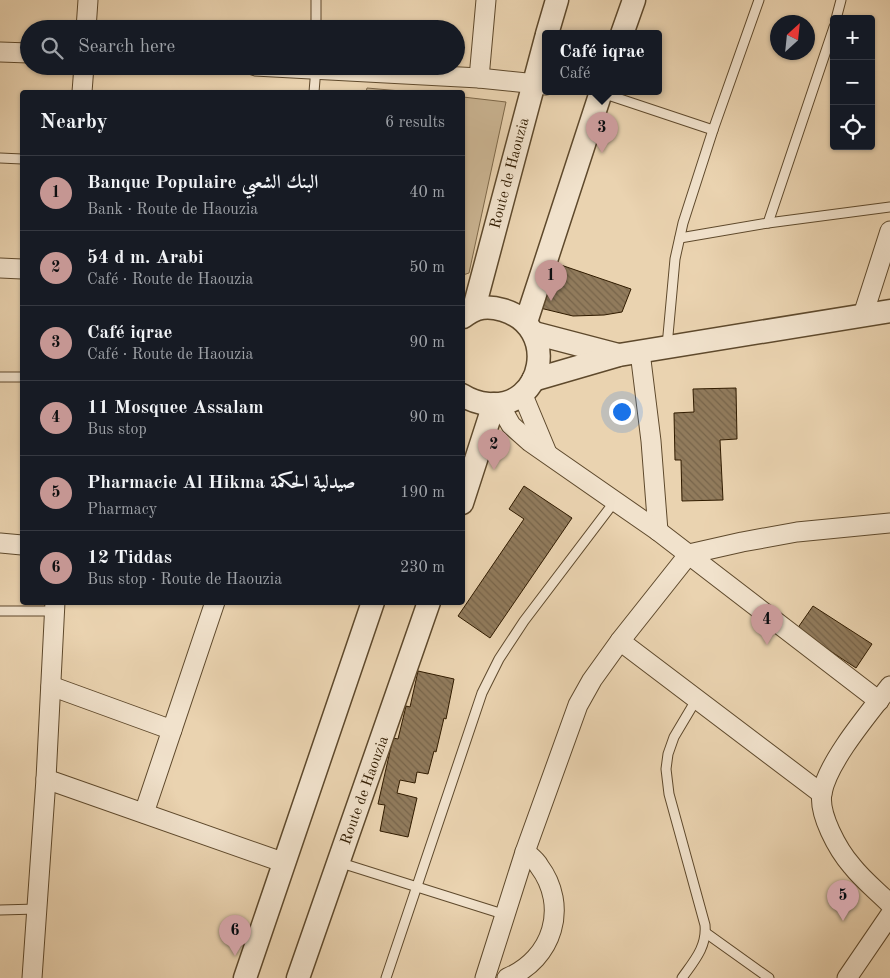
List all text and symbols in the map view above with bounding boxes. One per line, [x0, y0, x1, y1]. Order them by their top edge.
north arrow [770, 15, 815, 60]
map controls [830, 15, 875, 150]
button: + [830, 15, 875, 60]
search box [20, 20, 465, 75]
popup [542, 30, 662, 95]
icon: search [38, 34, 66, 62]
text: Search here [78, 38, 175, 57]
text: Café iqrae [559, 43, 645, 62]
button: − [830, 60, 875, 105]
text: Café [559, 66, 590, 82]
button: locate [830, 105, 875, 150]
text: Nearby [40, 112, 108, 133]
pin: 3 [586, 112, 618, 153]
text: 6 results [385, 115, 445, 131]
street label: Route de Haouzia [488, 116, 533, 230]
text: Banque Populaire البنك الشعبي [87, 174, 318, 193]
text: 1 [51, 185, 61, 201]
text: 40 m [409, 185, 445, 201]
text: Bank · Route de Haouzia [87, 202, 258, 218]
text: 54 d m. Arabi [87, 249, 204, 268]
text: 2 [51, 260, 61, 276]
text: 50 m [409, 260, 445, 276]
pin: 1 [535, 260, 567, 301]
text: Café · Route de Haouzia [87, 272, 254, 288]
text: Café iqrae [87, 324, 173, 343]
text: 3 [51, 335, 61, 351]
text: 90 m [409, 335, 445, 351]
text: Café · Route de Haouzia [87, 347, 254, 363]
text: 11 Mosquee Assalam [87, 399, 264, 418]
your location [609, 399, 635, 425]
text: 4 [51, 410, 61, 426]
text: 90 m [409, 410, 445, 426]
text: Bus stop [87, 422, 147, 438]
pin: 2 [478, 429, 510, 470]
text: Pharmacie Al Hikma صيدلية الحكمة [87, 474, 356, 493]
text: 5 [51, 485, 61, 501]
text: 190 m [400, 485, 445, 501]
text: Pharmacy [87, 502, 157, 518]
text: 12 Tiddas [87, 549, 172, 568]
text: 6 [51, 560, 61, 576]
text: 230 m [400, 560, 445, 576]
text: Bus stop · Route de Haouzia [87, 572, 282, 588]
pin: 4 [751, 604, 783, 645]
street label: Route de Haouzia [339, 734, 392, 847]
pin: 5 [827, 880, 859, 921]
pin: 6 [219, 915, 251, 956]

